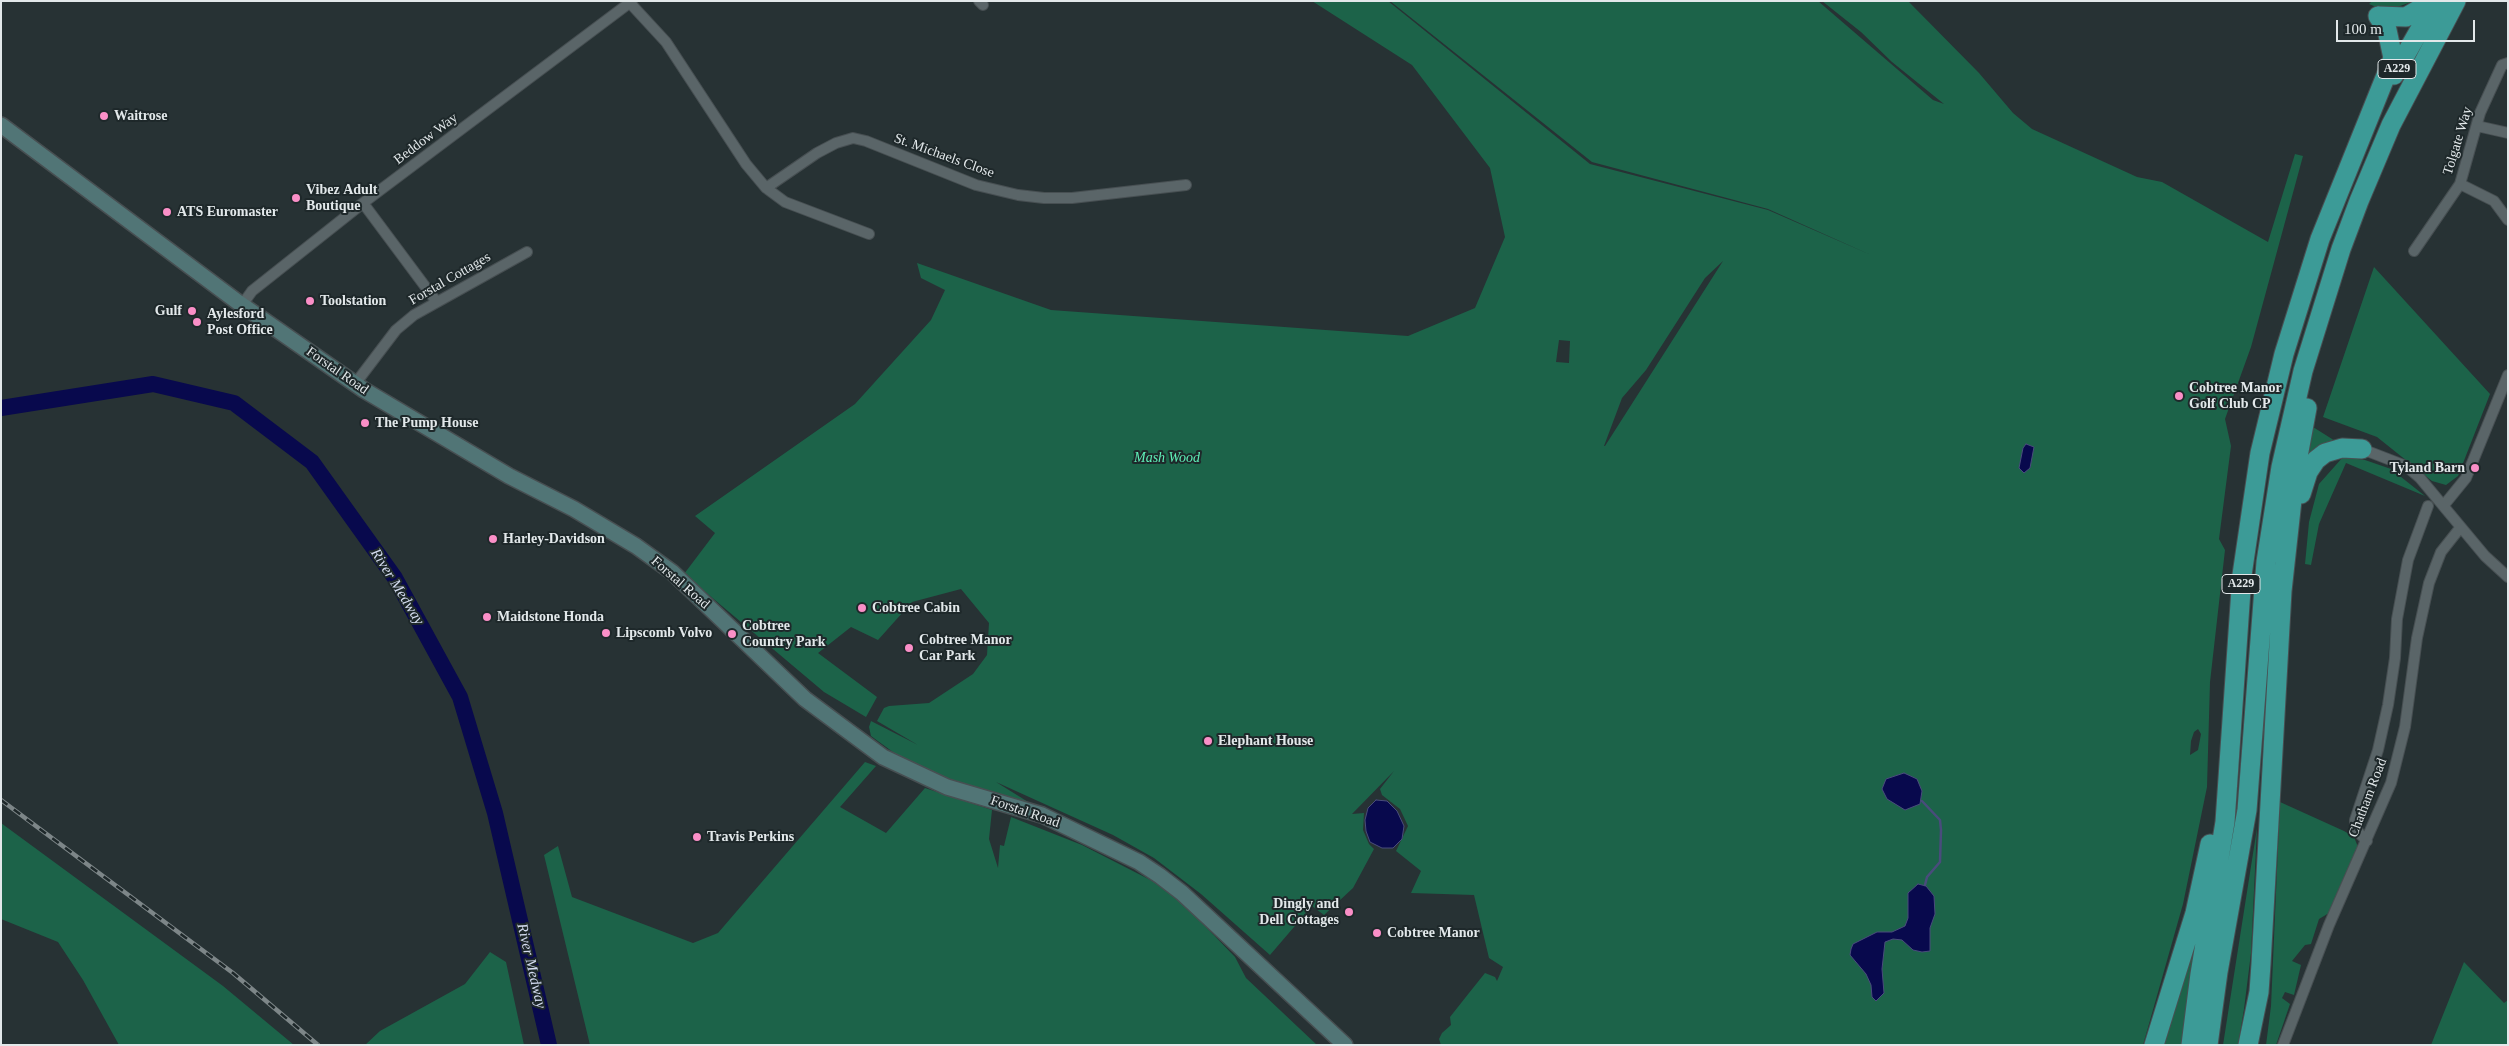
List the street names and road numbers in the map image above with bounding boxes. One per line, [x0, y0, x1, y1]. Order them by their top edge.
road number: A229 [2378, 60, 2416, 78]
street label: Tolgate Way [2440, 105, 2476, 177]
street label: Beddow Way [391, 110, 461, 168]
street label: St. Michaels Close [892, 130, 996, 182]
street label: Forstal Cottages [406, 249, 494, 309]
street label: Forstal Road [303, 343, 371, 399]
street label: Forstal Road [647, 553, 713, 613]
road number: A229 [2222, 574, 2260, 594]
street label: Chatham Road [2345, 756, 2391, 840]
street label: Forstal Road [988, 792, 1062, 832]

